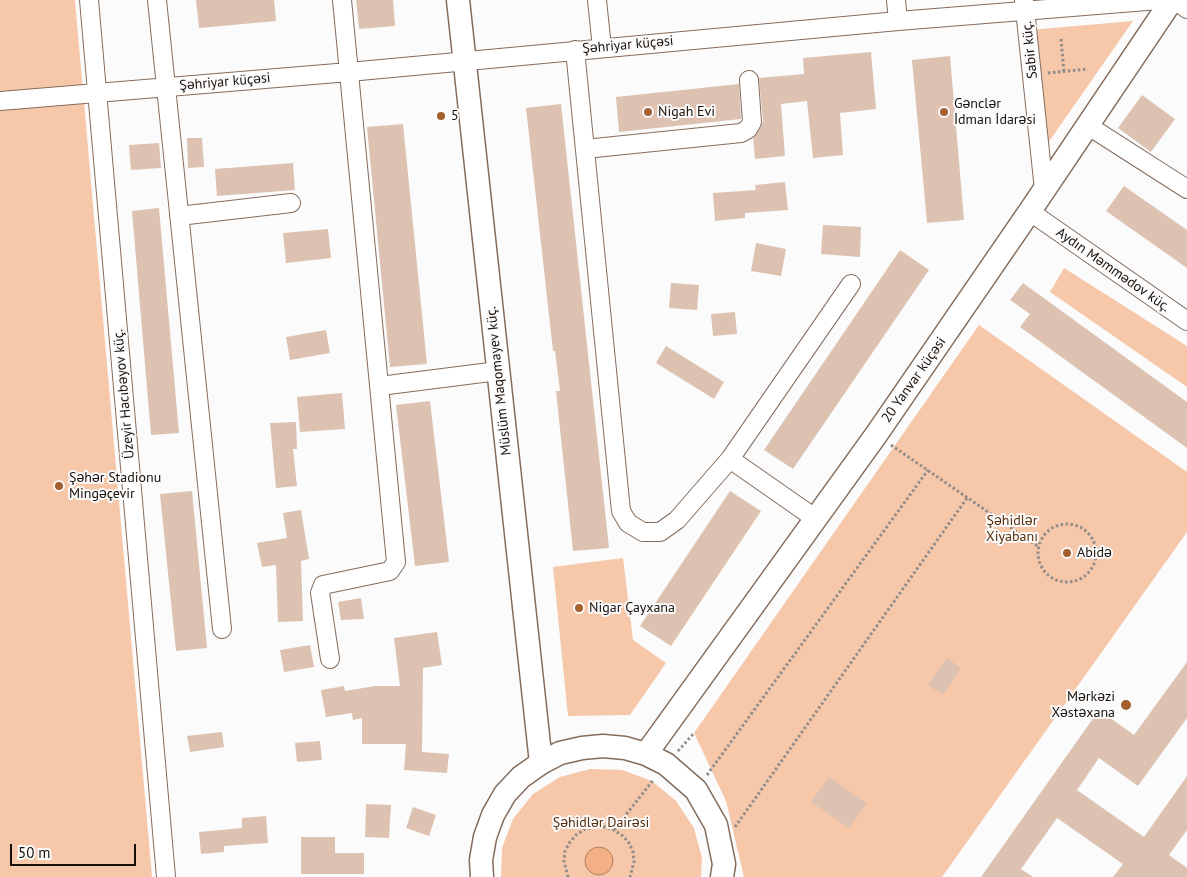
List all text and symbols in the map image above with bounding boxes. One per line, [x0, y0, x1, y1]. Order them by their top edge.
street label: Sabir küç. [1019, 20, 1041, 80]
street label: Şəhriyar küçəsi [582, 33, 674, 57]
street label: Şəhriyar küçəsi [179, 70, 271, 94]
place label: Gənclər İdman İdarəsi [954, 96, 1036, 128]
place label: Nigah Evi [658, 104, 715, 120]
marker: Nigah Evi [642, 106, 654, 118]
marker: Gənclər İdman İdarəsi [938, 106, 950, 118]
place label: 5 [451, 108, 459, 124]
marker: 5 [435, 110, 447, 122]
street label: Aydın Məmmədov küç. [1053, 224, 1173, 316]
street label: Müslüm Maqomayev küç. [483, 306, 515, 456]
street label: Üzeyir Hacıbəyov küç. [110, 328, 138, 460]
street label: 20 Yanvar küçəsi [878, 334, 950, 426]
place label: Şəhər Stadionu Mingəçevir [69, 470, 161, 502]
marker: Şəhər Stadionu Mingəçevir [53, 480, 65, 492]
park label: Şəhidlər Xiyabanı [986, 513, 1038, 546]
place label: Abidə [1077, 545, 1112, 561]
marker: Abidə [1061, 547, 1073, 559]
place label: Nigar Çayxana [589, 600, 675, 616]
marker: Nigar Çayxana [573, 602, 585, 614]
place label: Mərkəzi Xəstəxana [1051, 689, 1115, 722]
marker: Mərkəzi Xəstəxana [1119, 698, 1133, 712]
park label: Şəhidlər Dairəsi [553, 815, 649, 831]
scale bar [12, 834, 139, 866]
text: 50 m [18, 843, 51, 862]

